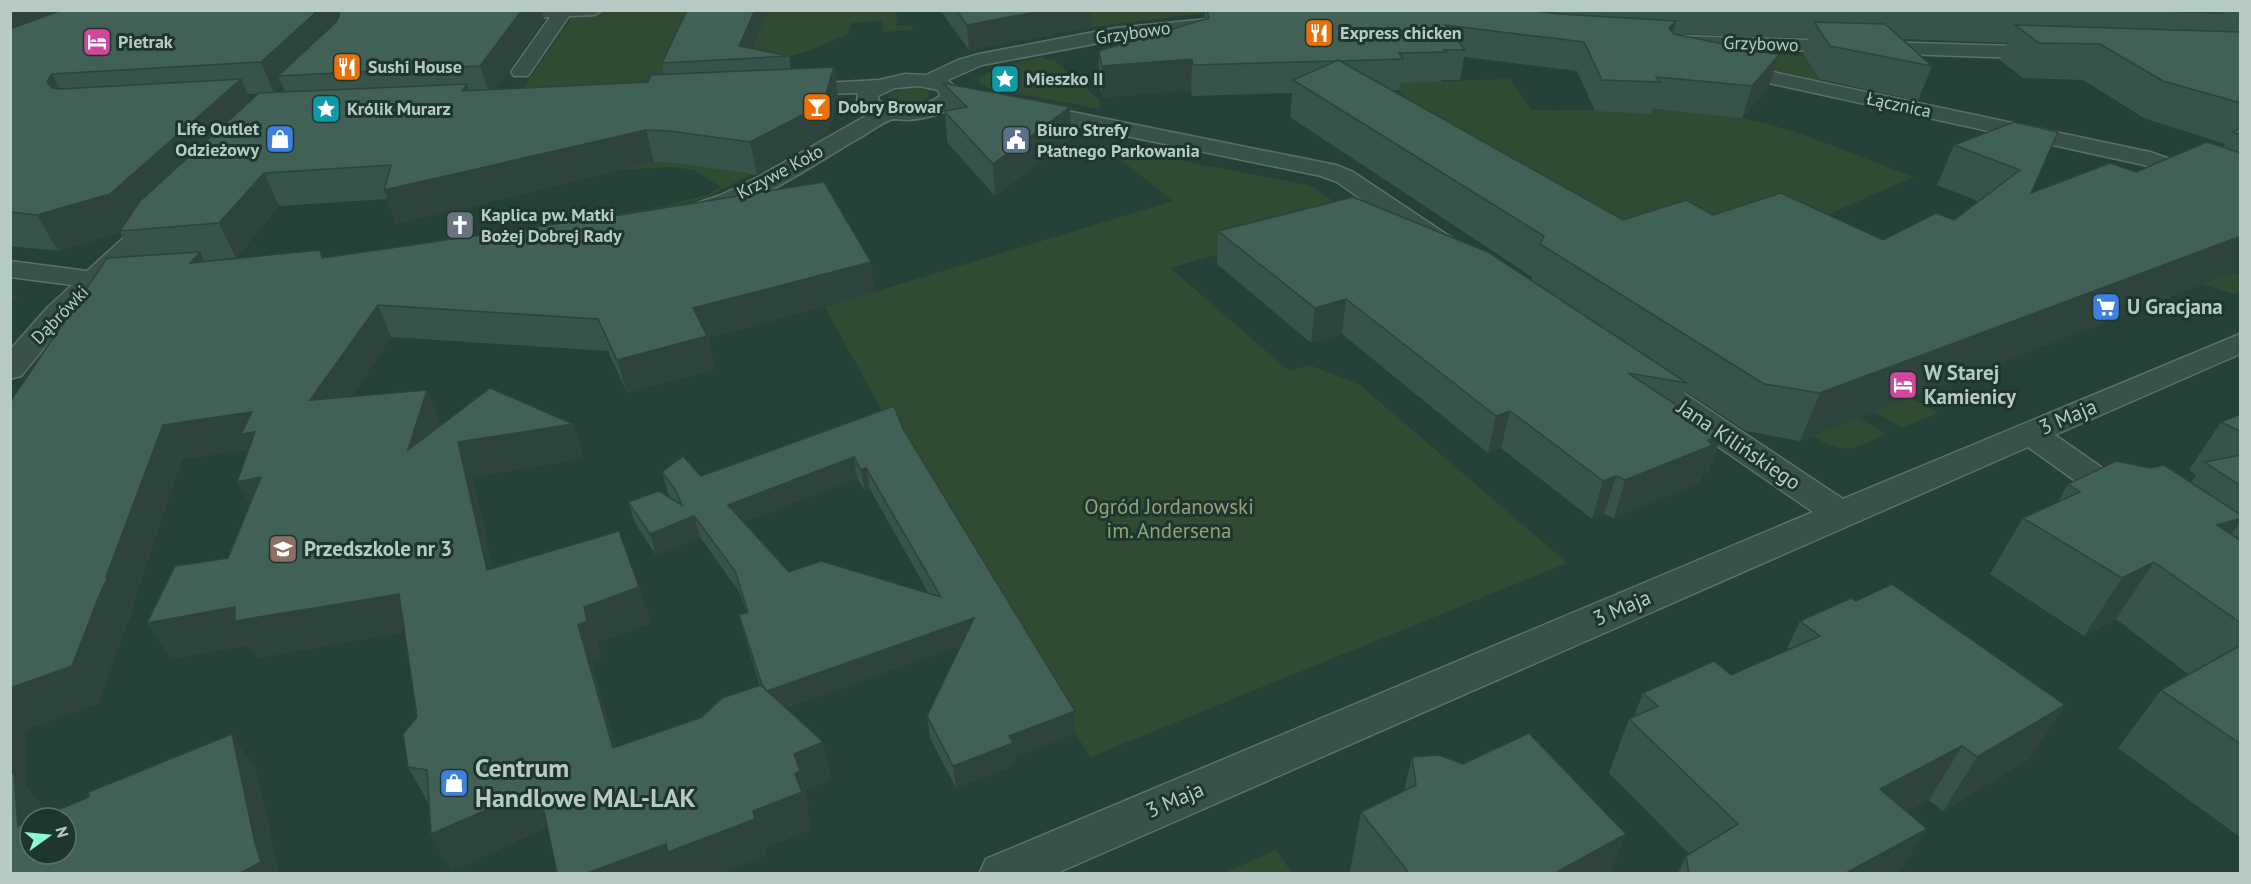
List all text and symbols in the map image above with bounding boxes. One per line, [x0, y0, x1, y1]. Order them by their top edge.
street label: Grzybowo [1094, 16, 1172, 49]
restaurant icon: Express chicken [1303, 17, 1335, 49]
place label: Express chicken [1340, 21, 1462, 44]
hotel icon: Pietrak [81, 26, 113, 58]
place label: Pietrak [118, 30, 173, 53]
street label: Grzybowo [1723, 31, 1799, 56]
restaurant icon: Sushi House [331, 51, 363, 83]
place label: Sushi House [368, 55, 462, 78]
place icon: Mieszko II [989, 63, 1021, 95]
place label: Mieszko II [1026, 67, 1103, 90]
street label: Łącznica [1865, 86, 1934, 123]
bar icon: Dobry Browar [801, 91, 833, 123]
place icon: Królik Murarz [310, 93, 342, 125]
place label: Dobry Browar [838, 95, 943, 118]
place label: Królik Murarz [347, 97, 451, 120]
place label: Life Outlet Odzieżowy [175, 117, 260, 161]
place label: Biuro Strefy Płatnego Parkowania [1037, 118, 1200, 162]
shop icon: Life Outlet Odzieżowy [264, 123, 296, 155]
public building icon: Biuro Strefy Płatnego Parkowania [1000, 124, 1032, 156]
street label: Krzywe Koło [733, 139, 827, 204]
place label: Kaplica pw. Matki Bożej Dobrej Rady [481, 203, 622, 247]
church icon: Kaplica pw. Matki Bożej Dobrej Rady [444, 209, 476, 241]
street label: Dąbrówki [26, 281, 93, 349]
supermarket icon: U Gracjana [2090, 291, 2122, 323]
place label: U Gracjana [2127, 293, 2223, 320]
place label: W Starej Kamienicy [1924, 359, 2017, 410]
hotel icon: W Starej Kamienicy [1887, 369, 1919, 401]
street label: 3 Maja [2035, 392, 2101, 441]
street label: Jana Kilińskiego [1672, 393, 1806, 496]
park label: Ogród Jordanowski im. Andersena [1084, 493, 1254, 544]
school or university icon: Przedszkole nr 3 [267, 533, 299, 565]
place label: Przedszkole nr 3 [304, 535, 452, 562]
street label: 3 Maja [1589, 583, 1655, 632]
place label: Centrum Handlowe MAL-LAK [475, 751, 696, 814]
shop icon: Centrum Handlowe MAL-LAK [438, 767, 470, 799]
street label: 3 Maja [1142, 775, 1208, 824]
north arrow [18, 806, 78, 866]
text: N [51, 824, 74, 840]

